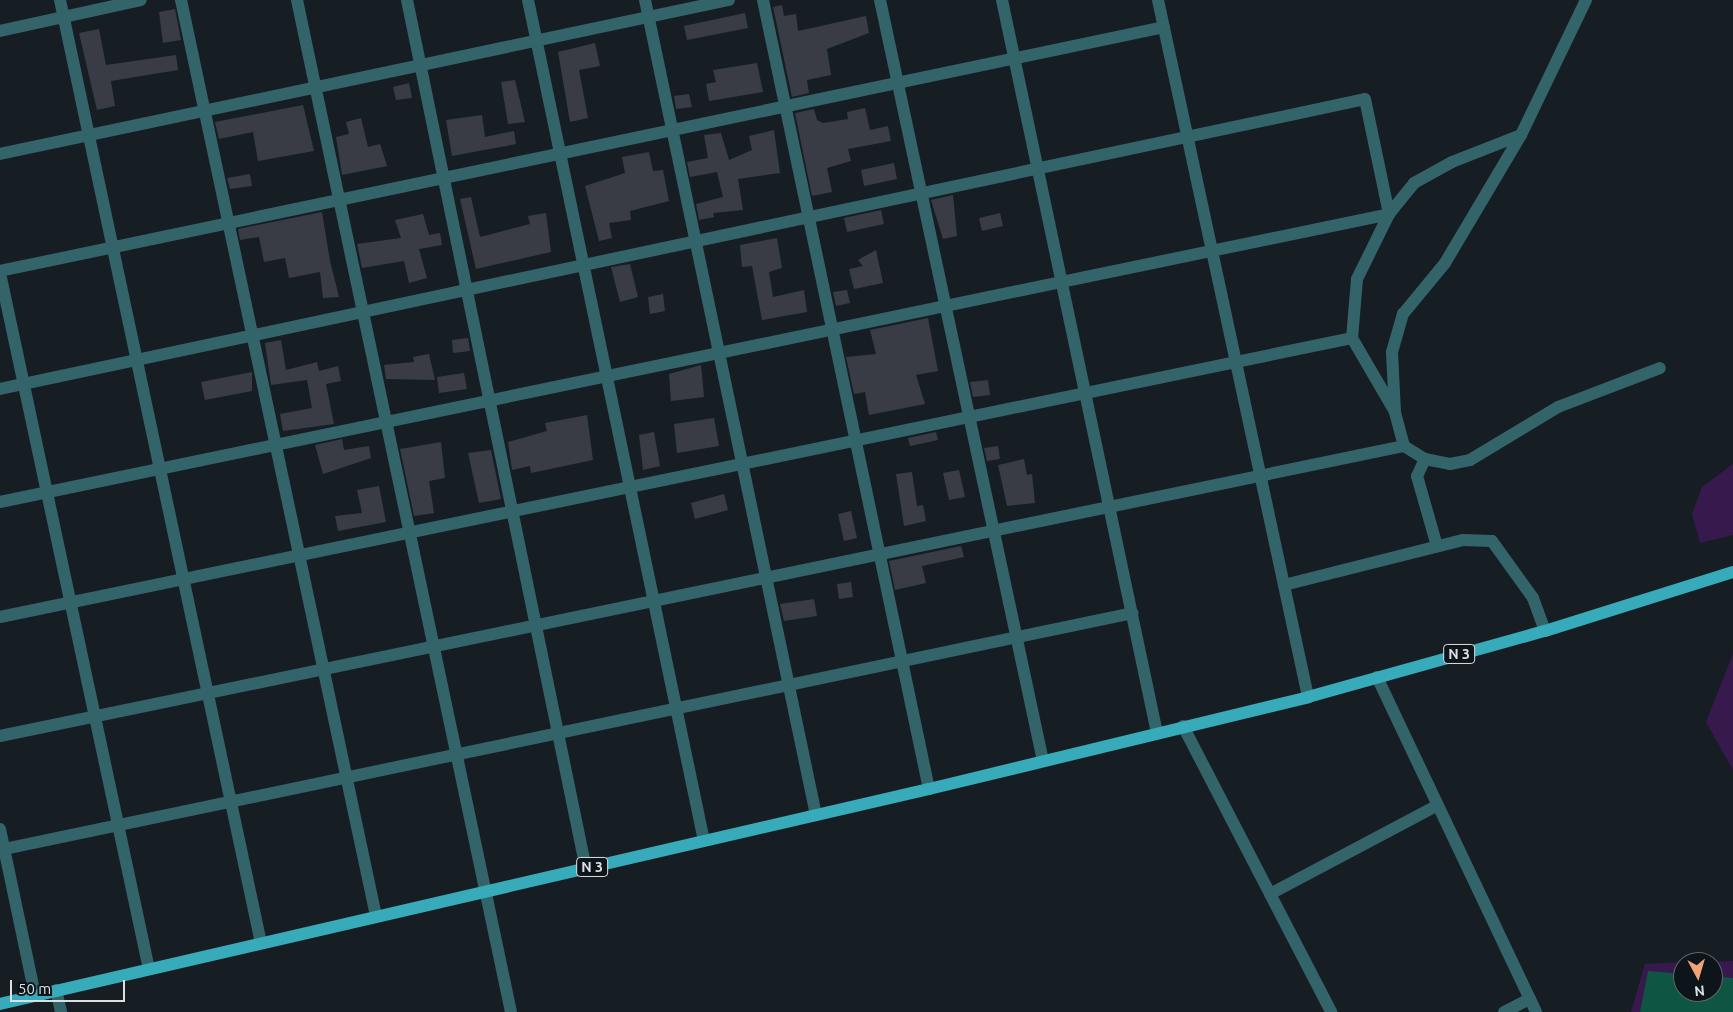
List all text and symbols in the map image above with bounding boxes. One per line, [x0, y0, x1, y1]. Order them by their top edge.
road number: N 3 [1443, 642, 1475, 666]
road number: N 3 [576, 856, 608, 879]
north arrow [1673, 952, 1723, 1002]
scale bar [12, 970, 128, 1002]
text: 50 m [18, 980, 51, 997]
text: N [1693, 982, 1706, 999]

